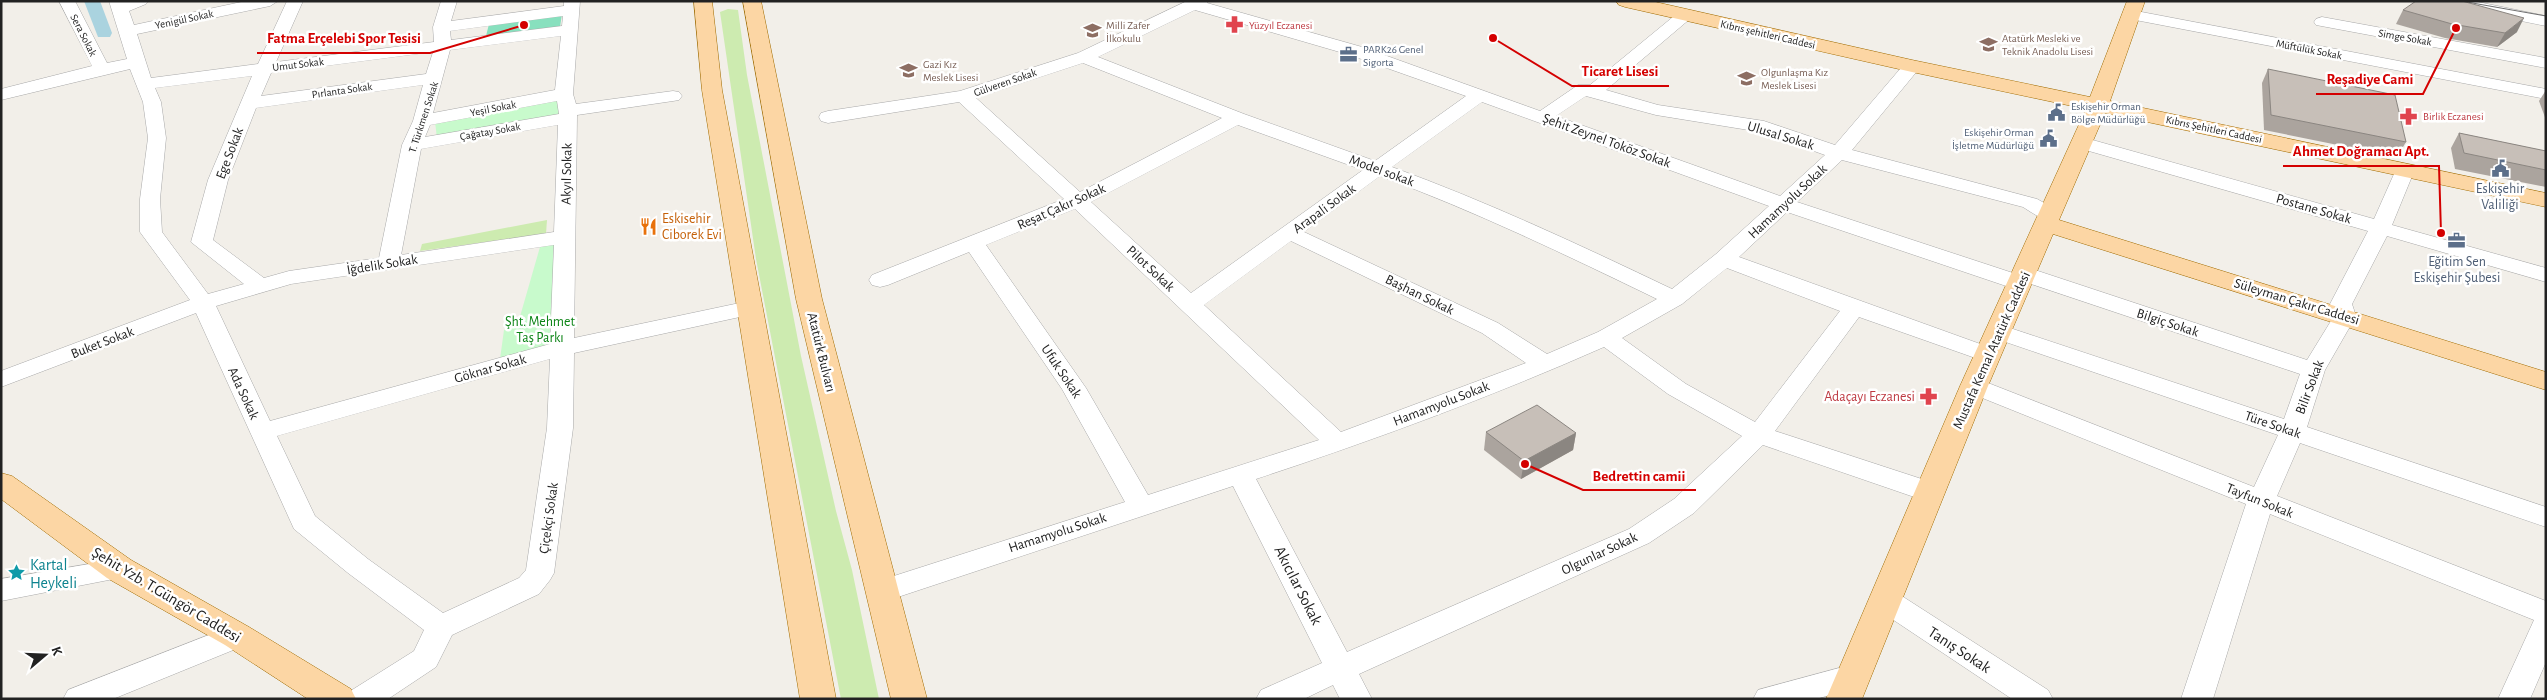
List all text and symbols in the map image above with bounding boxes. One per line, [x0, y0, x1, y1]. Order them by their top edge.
street label: Yenigül Sokak [154, 8, 214, 31]
street label: Sera Sokak [68, 12, 99, 58]
pharmacy icon: Yüzyıl Eczanesi [1225, 15, 1245, 35]
street label: Kıbrıs şehitleri Caddesi [1719, 18, 1816, 51]
place label: Milli Zafer İlkokulu [1106, 20, 1150, 44]
place label: Yüzyıl Eczanesi [1249, 20, 1312, 31]
school or university icon: Milli Zafer İlkokulu [1082, 21, 1102, 41]
callout: Fatma Erçelebi Spor Tesisi [257, 23, 430, 53]
street label: Simge Sokak [2377, 27, 2433, 48]
text: Fatma Erçelebi Spor Tesisi [267, 31, 421, 46]
place label: Atatürk Mesleki ve Teknik Anadolu Lisesi [2002, 33, 2093, 57]
school or university icon: Atatürk Mesleki ve Teknik Anadolu Lisesi [1978, 34, 1998, 54]
street label: Müftülük Sokak [2275, 38, 2343, 61]
place label: PARK26 Genel Sigorta [1363, 44, 1424, 68]
office icon: PARK26 Genel Sigorta [1339, 45, 1359, 65]
street label: Umut Sokak [272, 56, 324, 73]
callout: Ticaret Lisesi [1572, 56, 1669, 86]
place label: Gazi Kız Meslek Lisesi [923, 59, 978, 83]
school or university icon: Gazi Kız Meslek Lisesi [899, 60, 919, 80]
text: Ticaret Lisesi [1582, 64, 1658, 79]
callout: Reşadiye Cami [2316, 64, 2423, 94]
street label: Gülveren Sokak [972, 67, 1038, 98]
place label: Olgunlaşma Kız Meslek Lisesi [1761, 67, 1828, 91]
school or university icon: Olgunlaşma Kız Meslek Lisesi [1737, 68, 1757, 88]
text: Reşadiye Cami [2327, 72, 2414, 87]
street label: T. Türkmen Sokak [407, 80, 440, 154]
street label: Pırlanta Sokak [311, 81, 373, 100]
street label: Yeşil Sokak [469, 99, 517, 118]
place label: Eskişehir Orman Bölge Müdürlüğü [2071, 101, 2146, 125]
public building icon: Eskişehir Orman Bölge Müdürlüğü [2047, 102, 2067, 122]
pharmacy icon: Birlik Eczanesi [2399, 106, 2419, 126]
street label: Şehit Zeynel Toköz Sokak [1541, 111, 1673, 171]
place label: Birlik Eczanesi [2423, 111, 2484, 122]
street label: Kıbrıs Şehitleri Caddesi [2165, 114, 2263, 145]
street label: Ulusal Sokak [1746, 119, 1816, 153]
street label: Çağatay Sokak [459, 121, 521, 142]
street label: Ege Sokak [214, 125, 246, 181]
place label: Eskişehir Orman İşletme Müdürlüğü [1952, 127, 2034, 151]
public building icon: Eskişehir Orman İşletme Müdürlüğü [2038, 128, 2058, 148]
callout: Ahmet Doğramacı Apt. [2283, 136, 2439, 166]
street label: Akyıl Sokak [559, 142, 575, 205]
text: Ahmet Doğramacı Apt. [2293, 144, 2429, 159]
street label: Model sokak [1347, 153, 1417, 189]
public building icon: Eskişehir Valiliği [2490, 158, 2510, 178]
street label: Hamamyolu Sokak [1746, 161, 1830, 242]
street label: Reşat Çakır Sokak [1015, 181, 1108, 233]
street label: Arapali Sokak [1291, 181, 1359, 236]
place label: Eskişehir Valiliği [2476, 182, 2525, 212]
street label: Postane Sokak [2274, 192, 2354, 227]
place label: Eskisehir Ciborek Evi [662, 212, 722, 242]
restaurant icon: Eskisehir Ciborek Evi [638, 216, 658, 236]
office icon: Eğitim Sen Eskişehir Şubesi [2447, 231, 2467, 251]
street label: Pilot Sokak [1124, 243, 1177, 295]
street label: İğdelik Sokak [345, 249, 419, 278]
place label: Eğitim Sen Eskişehir Şubesi [2414, 255, 2500, 285]
street label: Mustafa Kemal Atatürk Caddesi [1951, 270, 2033, 431]
street label: Başhan Sokak [1383, 272, 1457, 318]
street label: Süleyman Çakır Caddesi [2232, 276, 2361, 328]
street label: Bilgiç Sokak [2135, 306, 2201, 340]
street label: Atatürk Bulvarı [804, 311, 838, 393]
park label: Şht. Mehmet Taş Parkı [505, 315, 575, 345]
street label: Buket Sokak [69, 324, 136, 361]
street label: Ufuk Sokak [1038, 342, 1084, 401]
street label: Göknar Sokak [453, 352, 528, 386]
street label: Bilir Sokak [2293, 358, 2327, 416]
street label: Ada Sokak [225, 365, 262, 422]
street label: Hamamyolu Sokak [1391, 379, 1492, 429]
pharmacy icon: Adaçayı Eczanesi [1919, 386, 1939, 406]
place label: Adaçayı Eczanesi [1824, 390, 1915, 404]
street label: Türe Sokak [2243, 409, 2303, 441]
callout: Bedrettin camii [1583, 460, 1696, 490]
text: Bedrettin camii [1593, 469, 1685, 484]
street label: Çiçekçi Sokak [537, 481, 561, 555]
street label: Tayfun Sokak [2224, 481, 2296, 521]
street label: Hamamyolu Sokak [1007, 510, 1108, 555]
street label: Olgunlar Sokak [1559, 530, 1640, 578]
street label: Akıcılar Sokak [1271, 543, 1325, 628]
street label: Şehit Yzb. T.Güngör Caddesi [89, 544, 244, 646]
place label: Kartal Heykeli [30, 557, 77, 592]
place icon: Kartal Heykeli [6, 563, 26, 583]
street label: Tanış Sokak [1925, 624, 1994, 676]
north arrow [20, 630, 70, 680]
text: K [48, 645, 65, 658]

